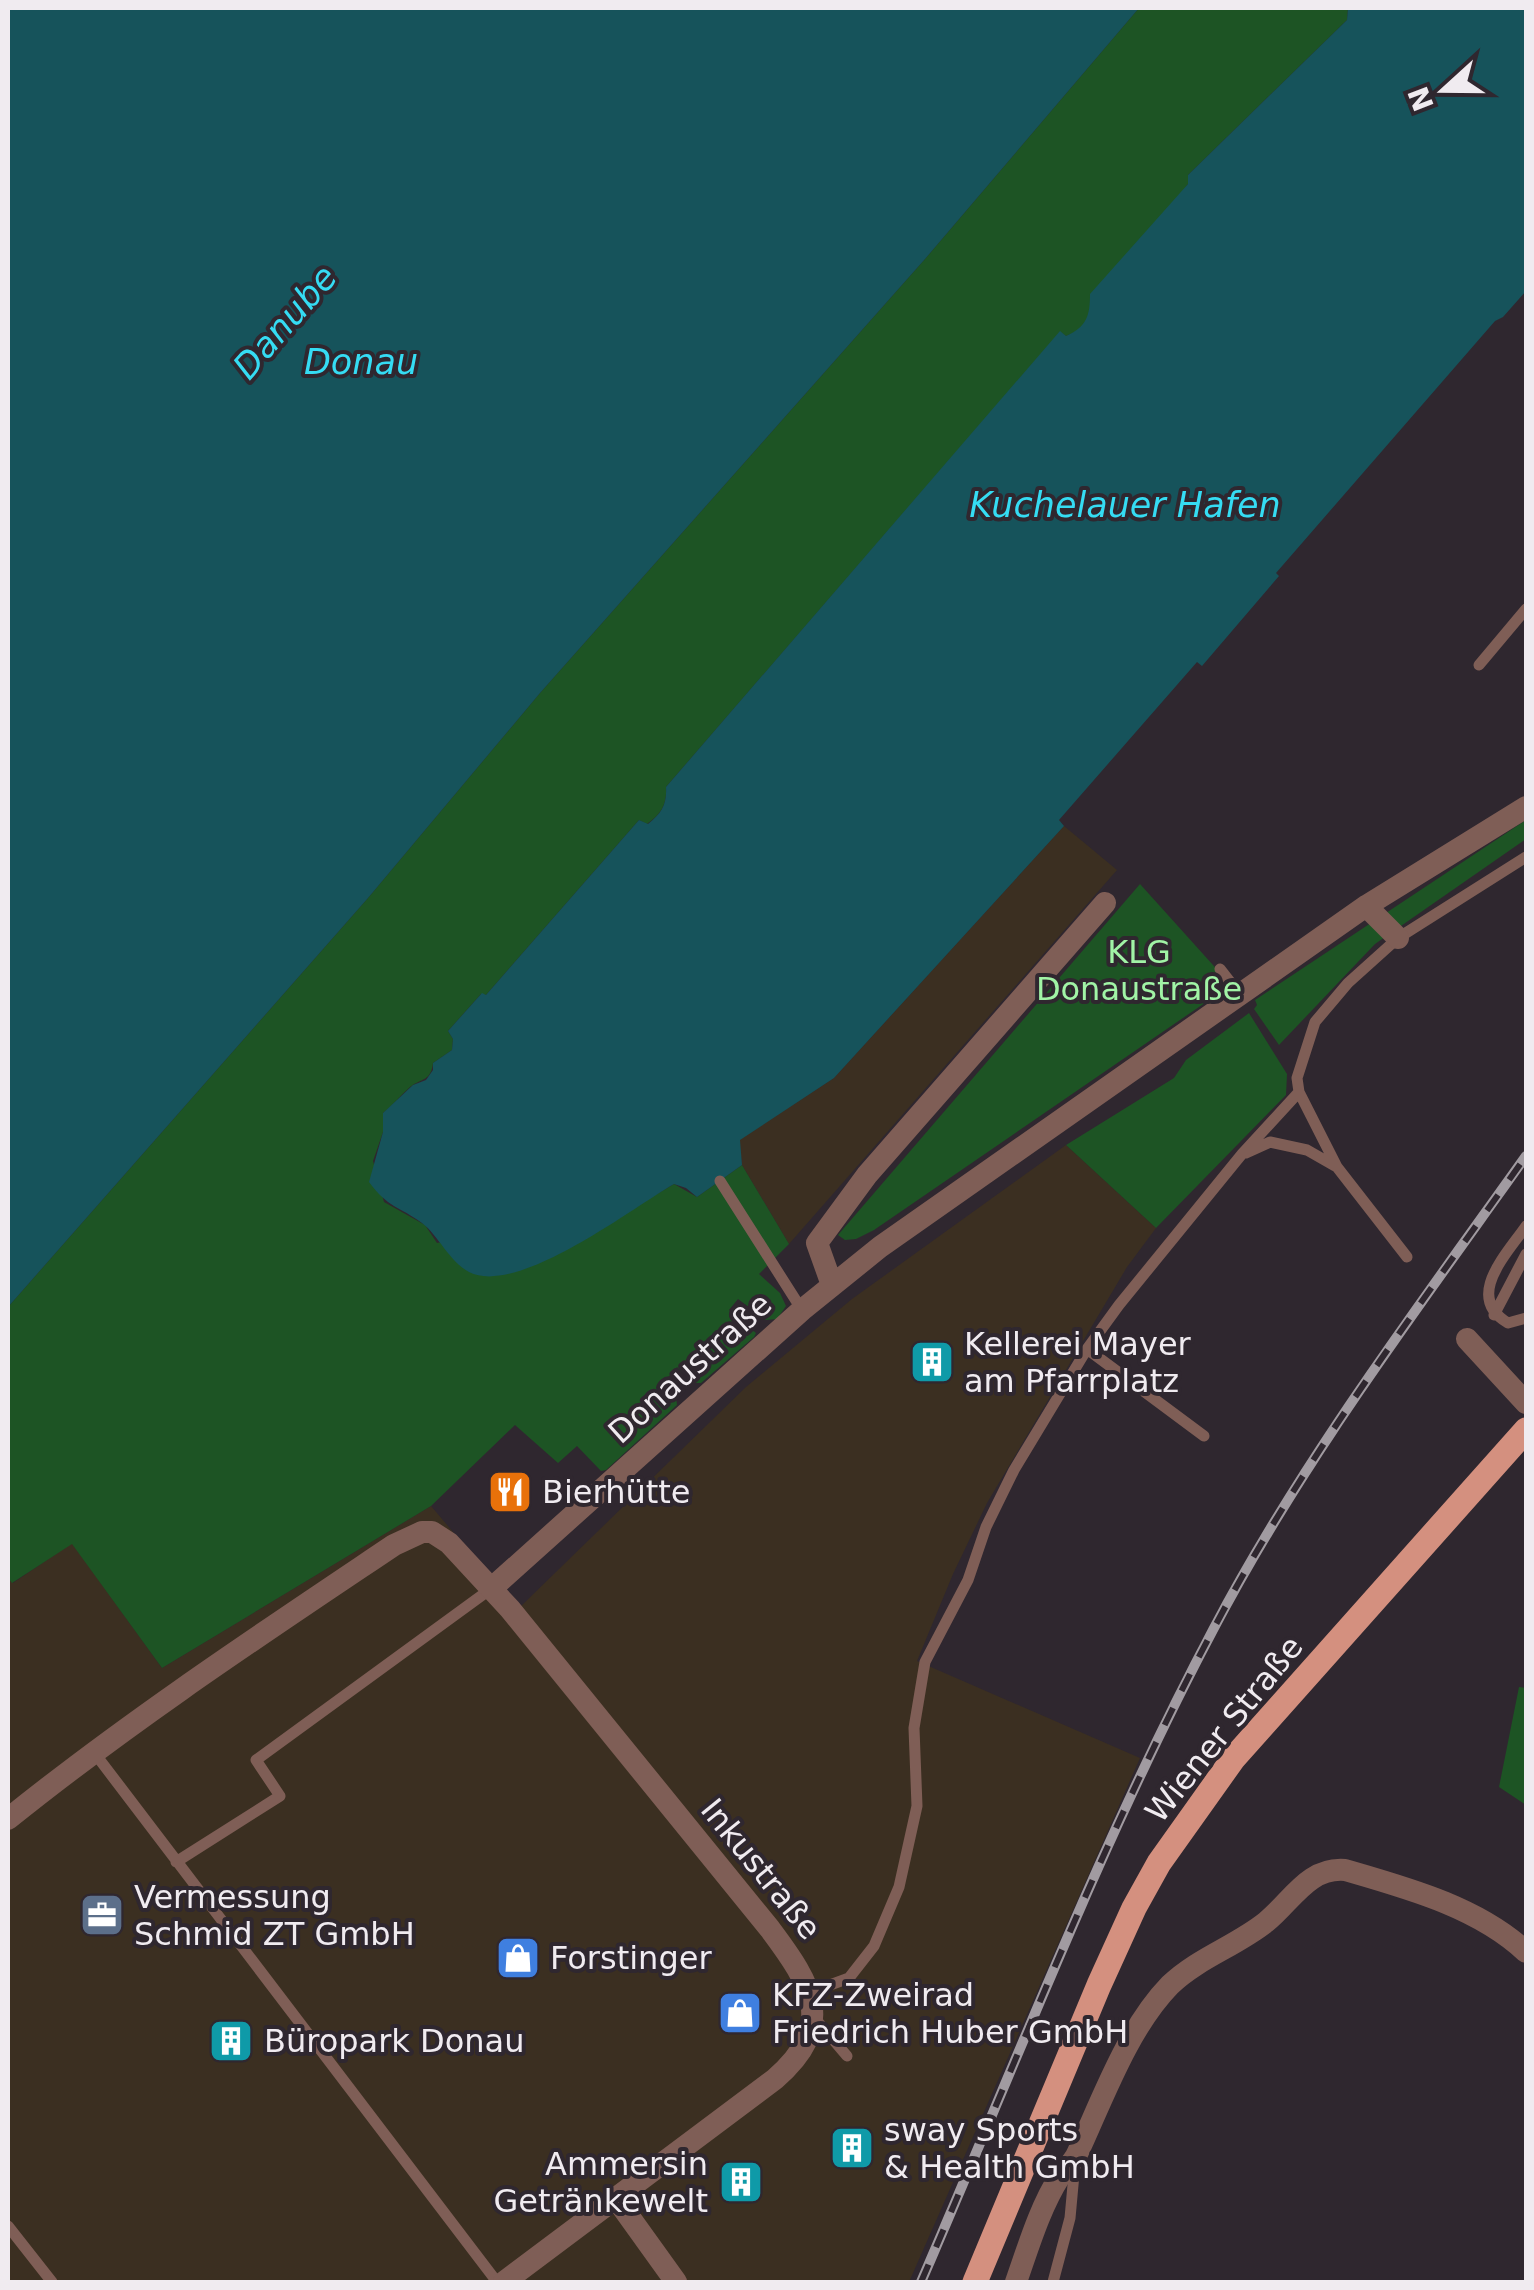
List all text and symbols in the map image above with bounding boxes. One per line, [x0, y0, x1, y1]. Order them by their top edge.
north arrow [1394, 40, 1494, 140]
text: N [1402, 82, 1441, 116]
water label: Danube [225, 257, 345, 387]
water label: Donau [304, 342, 418, 382]
water label: Kuchelauer Hafen [969, 485, 1281, 525]
park label: KLG Donaustraße [1036, 933, 1242, 1008]
street label: Donaustraße [601, 1285, 779, 1451]
place label: Kellerei Mayer am Pfarrplatz [964, 1325, 1192, 1400]
building icon: Kellerei Mayer am Pfarrplatz [909, 1339, 955, 1385]
restaurant icon: Bierhütte [487, 1469, 533, 1515]
place label: Bierhütte [542, 1473, 690, 1511]
street label: Wiener Straße [1137, 1628, 1311, 1830]
street label: Inkustraße [693, 1791, 829, 1947]
place label: Vermessung Schmid ZT GmbH [134, 1878, 415, 1953]
office icon: Vermessung Schmid ZT GmbH [79, 1892, 125, 1938]
shop icon: Forstinger [495, 1935, 541, 1981]
place label: Forstinger [550, 1939, 712, 1977]
place label: KFZ-Zweirad Friedrich Huber GmbH [772, 1976, 1128, 2051]
shop icon: KFZ-Zweirad Friedrich Huber GmbH [717, 1990, 763, 2036]
building icon: Büropark Donau [208, 2018, 254, 2064]
place label: Büropark Donau [264, 2022, 524, 2060]
place label: sway Sports & Health GmbH [884, 2111, 1135, 2186]
building icon: sway Sports & Health GmbH [829, 2125, 875, 2171]
place label: Ammersin Getränkewelt [494, 2145, 708, 2220]
building icon: Ammersin Getränkewelt [718, 2159, 764, 2205]

